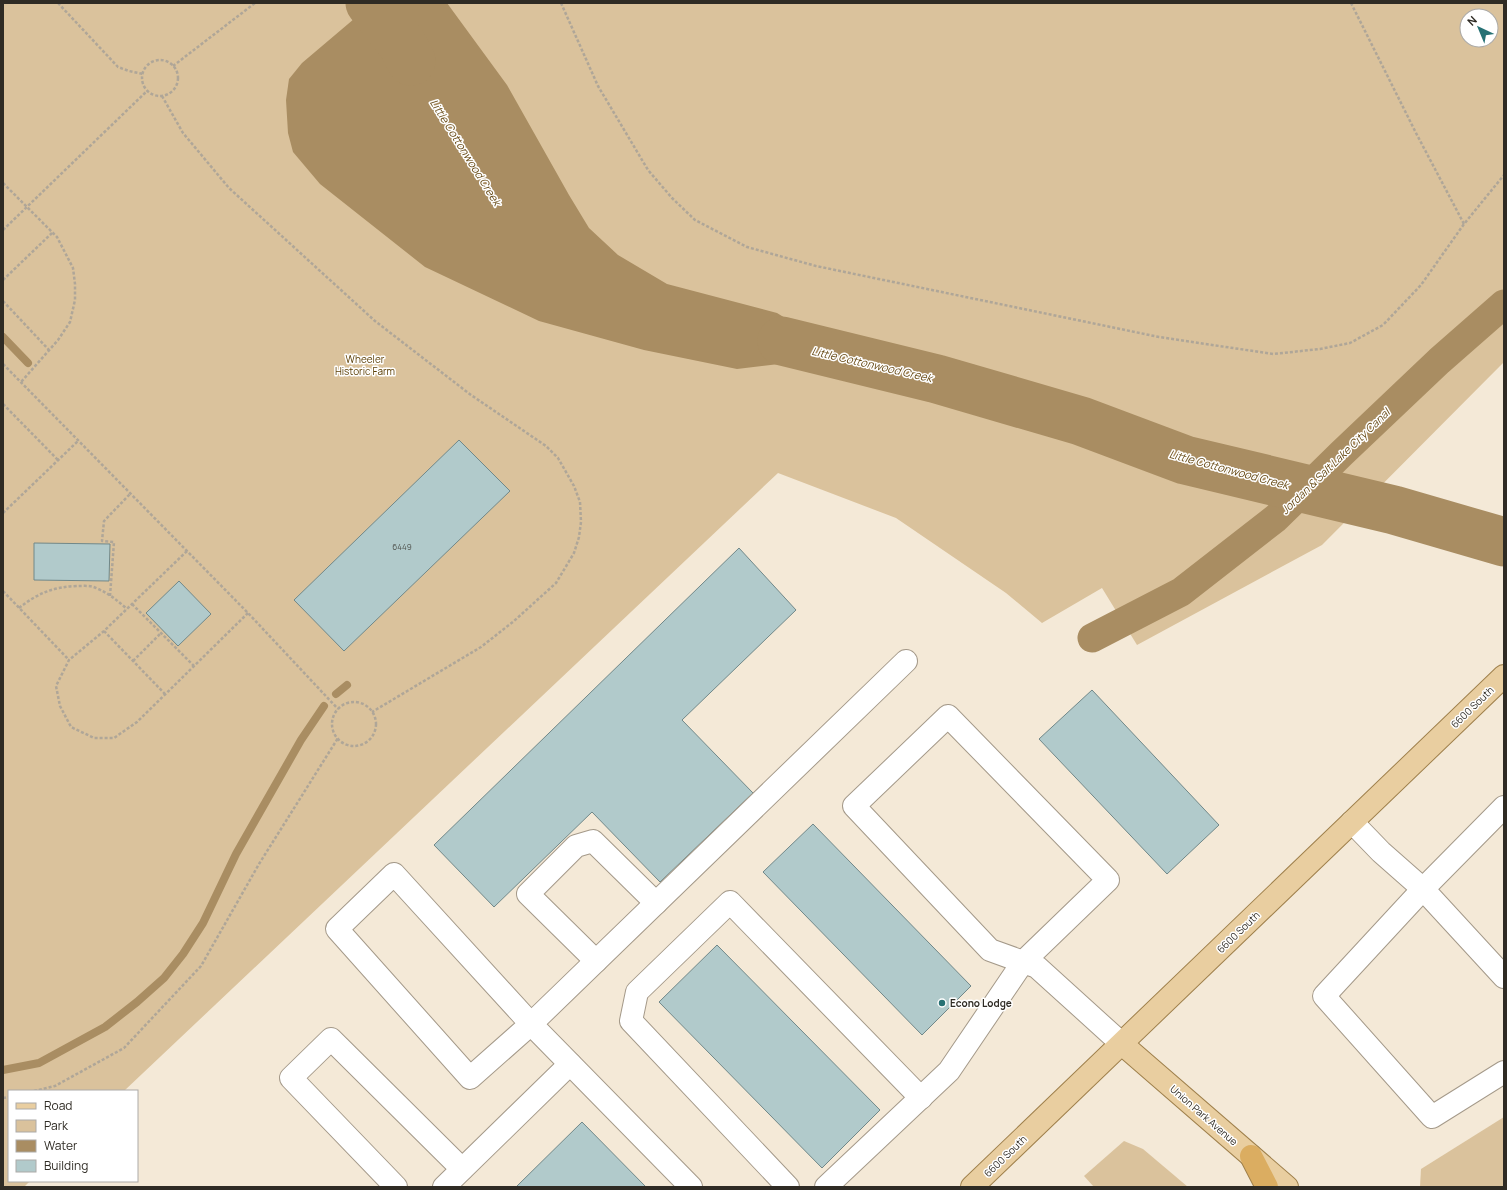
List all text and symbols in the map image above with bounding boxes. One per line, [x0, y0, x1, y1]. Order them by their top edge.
north arrow [1459, 8, 1499, 48]
text: N [1464, 12, 1480, 29]
water label: Little Cottonwood Creek [427, 96, 506, 209]
water label: Little Cottonwood Creek [810, 343, 935, 386]
park label: Wheeler Historic Farm [335, 352, 395, 378]
water label: Jordan & Salt Lake City Canal [1277, 404, 1394, 517]
water label: Little Cottonwood Creek [1168, 446, 1292, 493]
house number: 6449 [392, 541, 412, 552]
street label: 6600 South [1448, 683, 1497, 731]
street label: 6600 South [1214, 908, 1263, 956]
place label: Econo Lodge [950, 996, 1012, 1010]
marker: Econo Lodge [937, 998, 947, 1008]
street label: Union Park Avenue [1167, 1082, 1241, 1148]
legend [8, 1090, 138, 1182]
text: Road [44, 1097, 72, 1114]
text: Park [44, 1117, 69, 1134]
street label: 6600 South [981, 1132, 1030, 1180]
text: Water [44, 1137, 78, 1154]
text: Building [44, 1157, 88, 1174]

